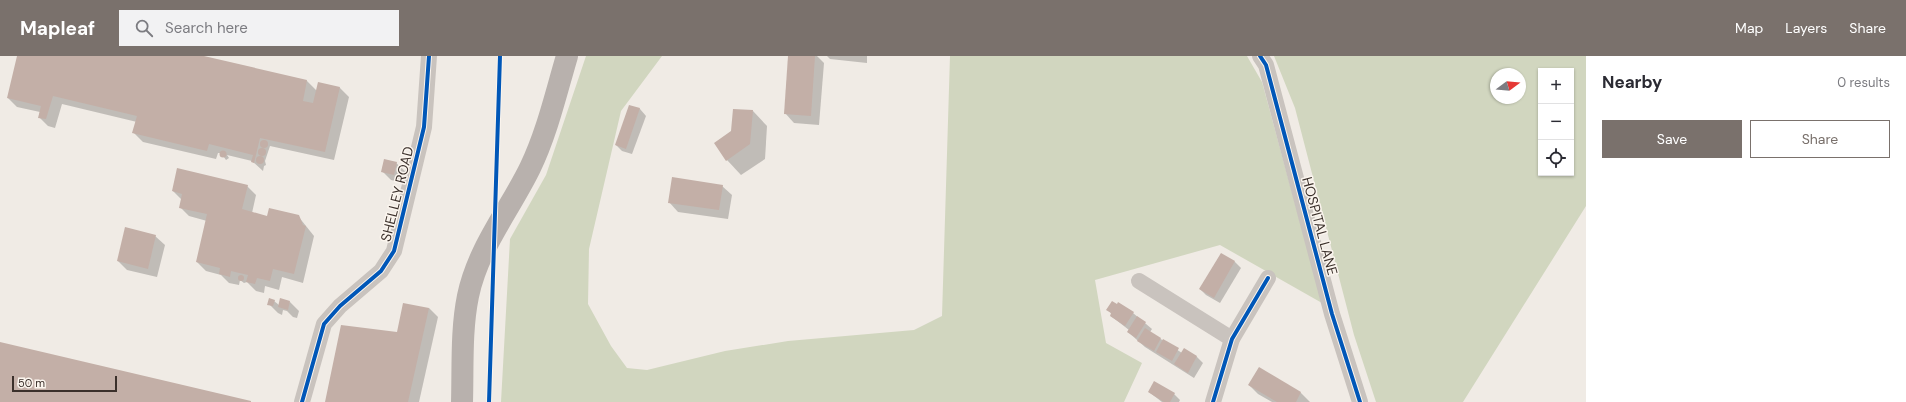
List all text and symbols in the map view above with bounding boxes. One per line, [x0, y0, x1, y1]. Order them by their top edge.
search box [119, 10, 399, 46]
text: Mapleaf [20, 16, 95, 41]
icon: search [133, 17, 155, 39]
text: Search here [165, 18, 248, 38]
text: Map [1735, 19, 1763, 37]
text: Layers [1785, 19, 1827, 37]
text: Share [1849, 19, 1886, 37]
north arrow [1490, 68, 1526, 104]
map controls [1538, 68, 1574, 176]
button: + [1538, 68, 1574, 104]
text: Nearby [1602, 71, 1662, 93]
text: 0 results [1837, 74, 1890, 91]
button: − [1538, 104, 1574, 140]
button: Save [1602, 120, 1742, 158]
button: Share [1750, 120, 1890, 158]
button: locate [1538, 140, 1574, 176]
street label: SHELLEY ROAD [376, 145, 418, 243]
street label: HOSPITAL LANE [1298, 175, 1342, 277]
scale bar [12, 374, 117, 393]
text: 50 m [18, 376, 45, 390]

